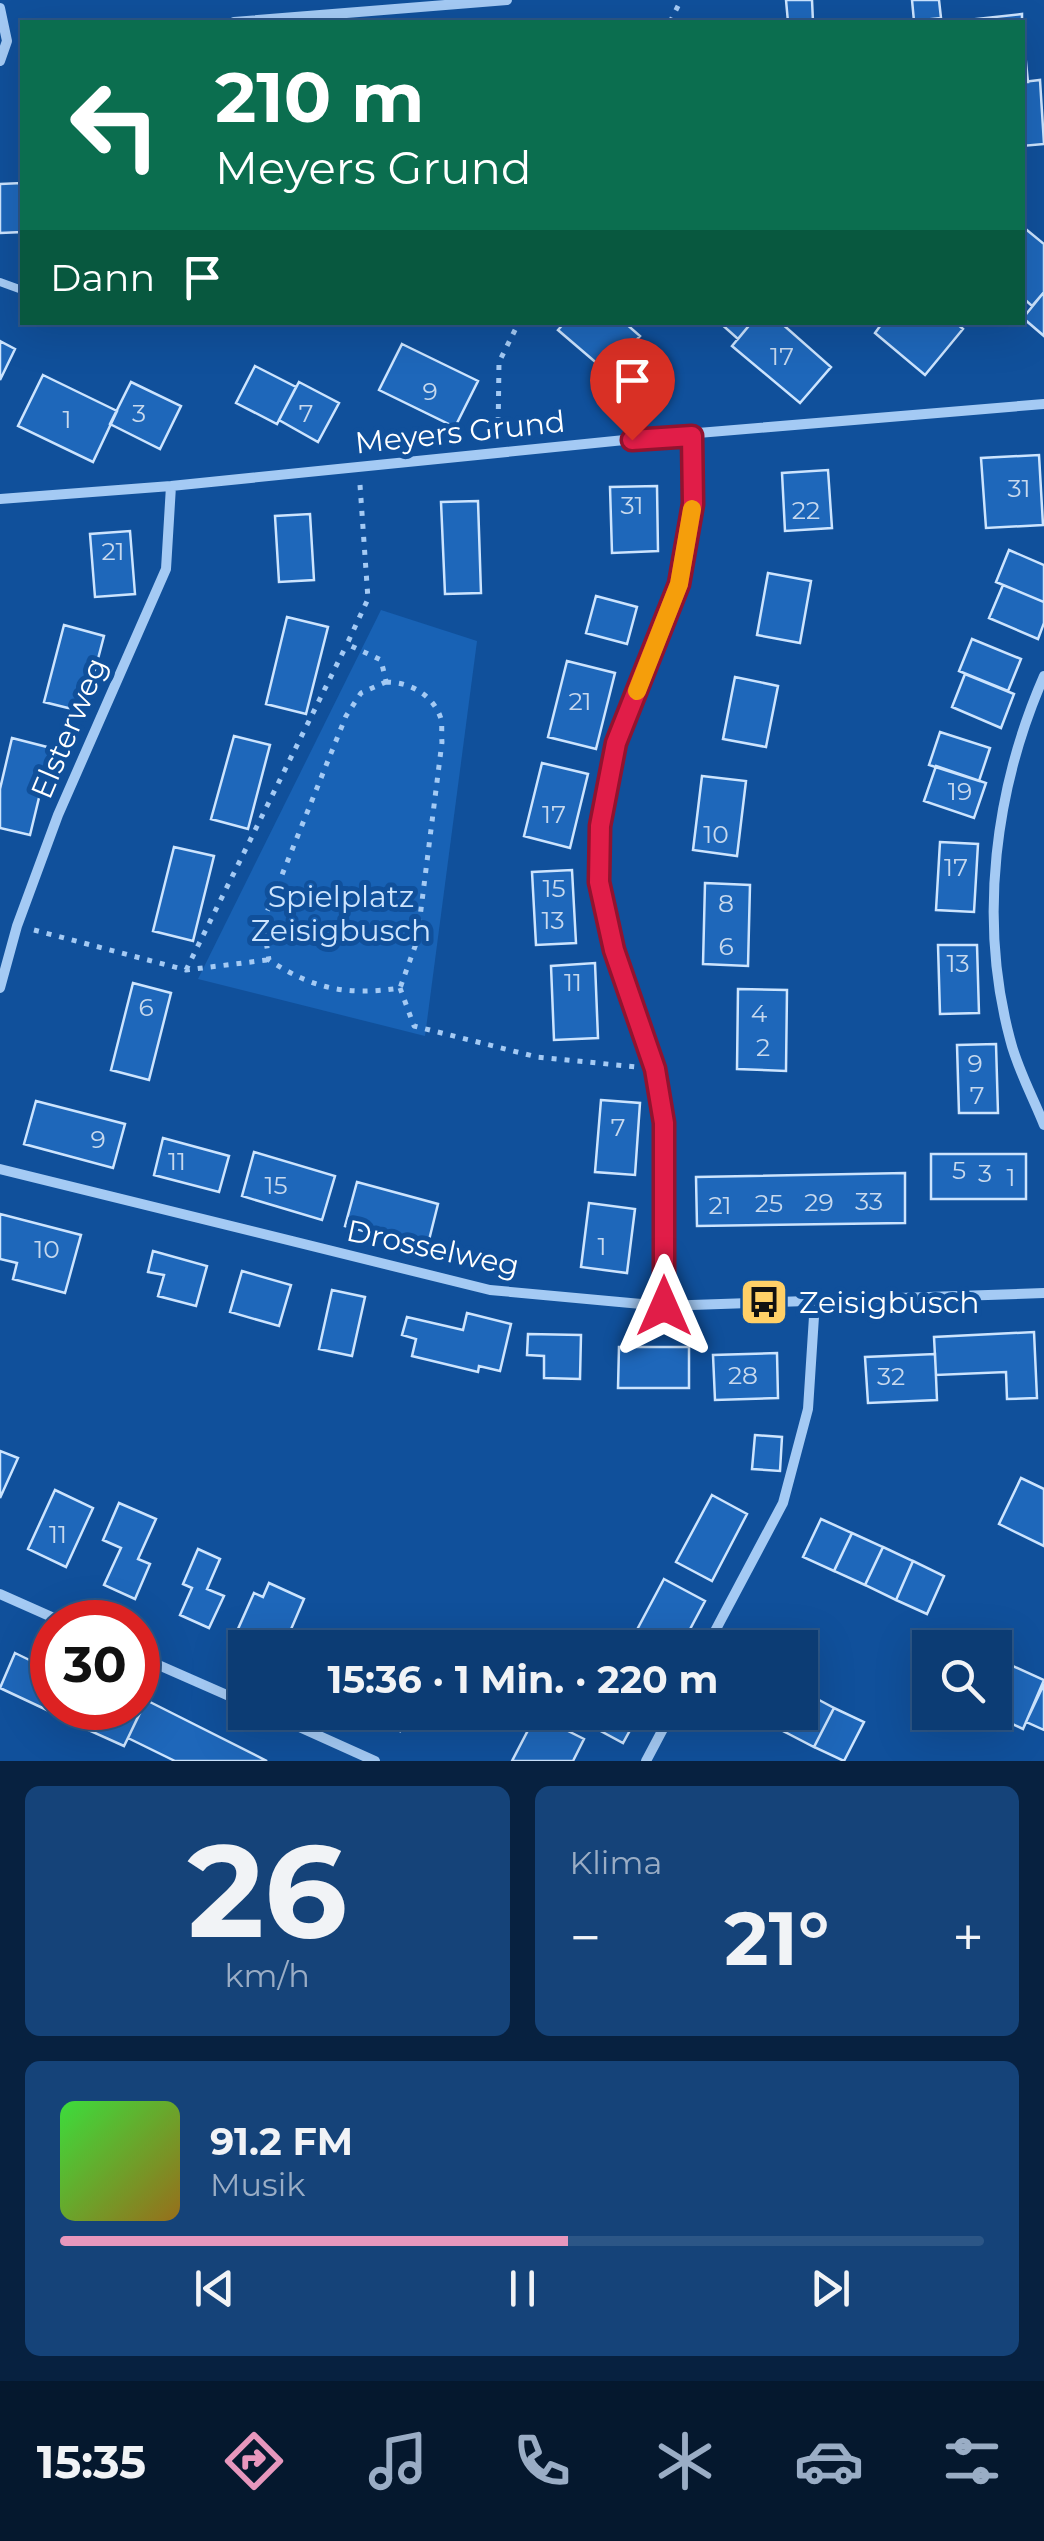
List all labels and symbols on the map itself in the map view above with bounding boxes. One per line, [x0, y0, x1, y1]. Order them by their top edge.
pin [590, 338, 675, 441]
house number: 17 [770, 341, 794, 371]
house number: 9 [422, 376, 438, 406]
house number: 3 [132, 398, 146, 428]
house number: 7 [299, 398, 313, 428]
street label: Meyers Grund [353, 403, 567, 461]
house number: 1 [62, 404, 72, 434]
house number: 31 [1007, 473, 1031, 503]
house number: 31 [620, 490, 644, 520]
house number: 22 [792, 495, 820, 525]
house number: 21 [101, 536, 125, 566]
street label: Elsterweg [23, 652, 115, 804]
house number: 21 [568, 686, 592, 716]
house number: 19 [948, 776, 972, 806]
house number: 17 [542, 799, 566, 829]
house number: 10 [703, 819, 729, 849]
house number: 17 [944, 852, 968, 882]
house number: 15 [542, 873, 566, 903]
park label: Spielplatz Zeisigbusch [251, 878, 431, 949]
house number: 8 [718, 888, 734, 918]
house number: 13 [541, 905, 565, 935]
house number: 6 [718, 931, 734, 961]
house number: 13 [946, 948, 970, 978]
house number: 11 [564, 967, 582, 997]
house number: 6 [138, 992, 154, 1022]
house number: 4 [751, 998, 768, 1028]
house number: 2 [756, 1032, 770, 1062]
house number: 9 [967, 1048, 983, 1078]
house number: 7 [970, 1080, 984, 1110]
house number: 7 [611, 1112, 625, 1142]
house number: 9 [90, 1124, 106, 1154]
house number: 11 [168, 1146, 186, 1176]
house number: 5 [952, 1155, 966, 1185]
house number: 3 [978, 1158, 992, 1188]
house number: 1 [1006, 1162, 1016, 1192]
house number: 15 [264, 1170, 288, 1200]
house number: 33 [855, 1186, 883, 1216]
house number: 29 [804, 1187, 834, 1217]
house number: 25 [755, 1188, 783, 1218]
house number: 21 [708, 1190, 732, 1220]
street label: Drosselweg [343, 1212, 523, 1284]
house number: 1 [597, 1231, 607, 1261]
house number: 10 [34, 1234, 60, 1264]
position arrow [612, 1254, 716, 1358]
bus stop icon: Zeisigbusch [738, 1276, 790, 1328]
place label: Zeisigbusch [799, 1284, 980, 1321]
house number: 28 [728, 1360, 758, 1390]
house number: 32 [877, 1361, 905, 1391]
house number: 11 [49, 1519, 67, 1549]
speed limit sign: 30 [30, 1600, 160, 1730]

